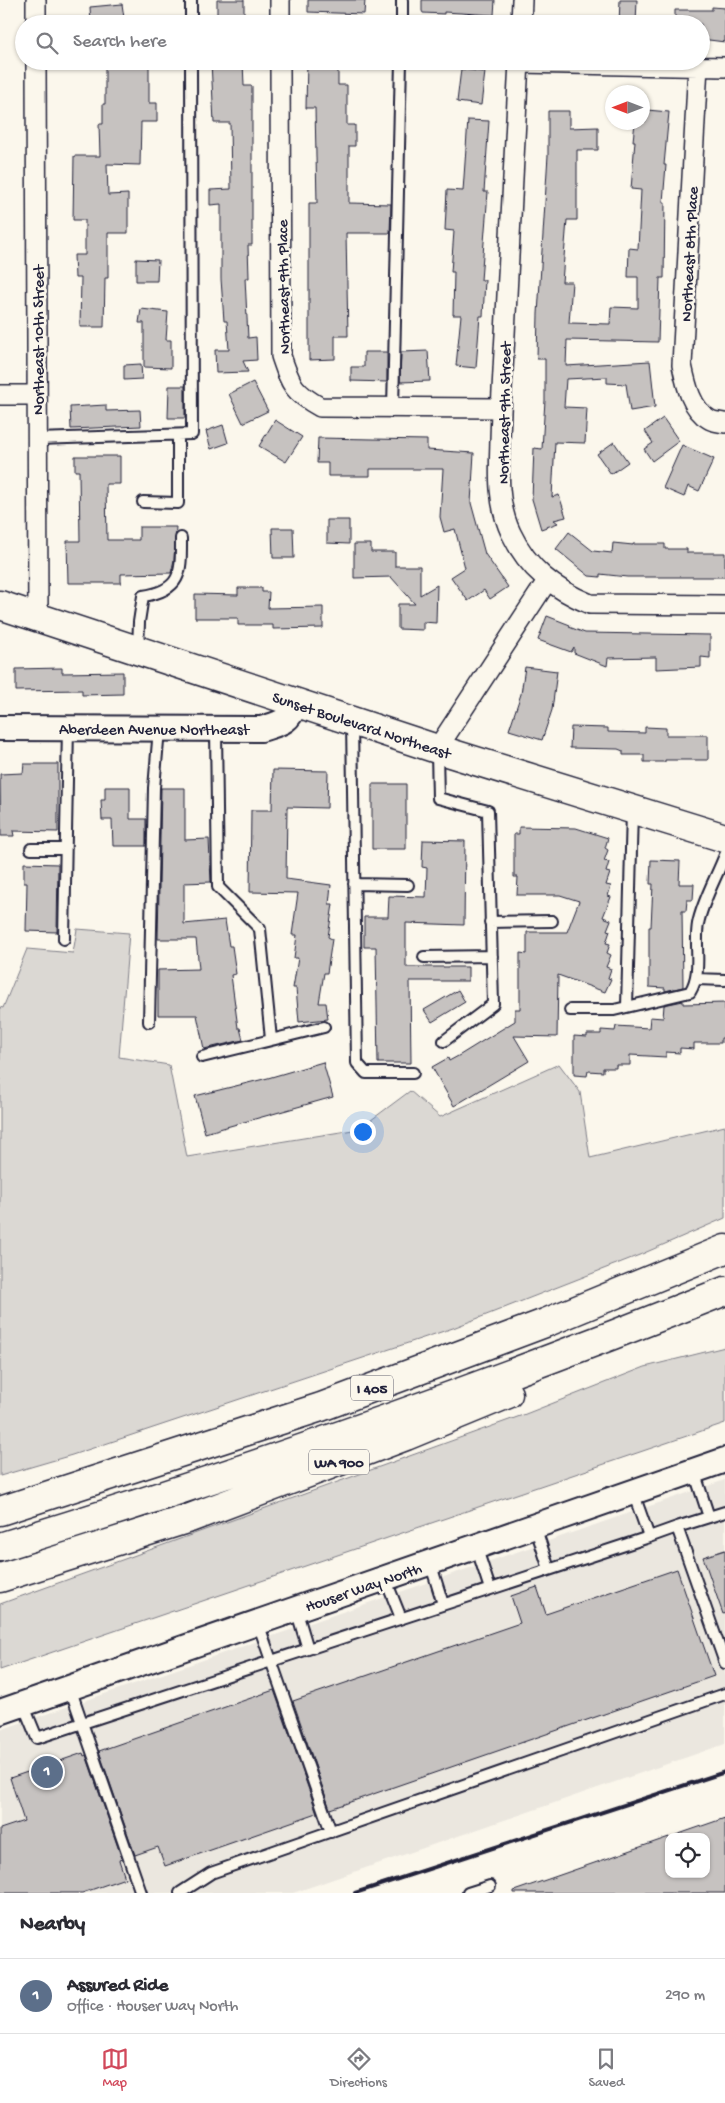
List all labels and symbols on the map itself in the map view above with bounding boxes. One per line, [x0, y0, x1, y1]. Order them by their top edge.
north arrow [605, 85, 650, 130]
street label: Northeast 8th Place [678, 185, 705, 322]
street label: Northeast 9th Place [275, 219, 296, 354]
street label: Northeast 10th Street [31, 264, 50, 415]
street label: Northeast 9th Street [496, 340, 517, 484]
street label: Sunset Boulevard Northeast [269, 689, 454, 766]
street label: Aberdeen Avenue Northeast [59, 722, 251, 741]
your location [350, 1119, 376, 1145]
road number: I 405 [351, 1376, 393, 1400]
road number: WA 900 [309, 1450, 369, 1474]
street label: Houser Way North [303, 1560, 425, 1618]
pin: 1 [31, 1753, 63, 1791]

